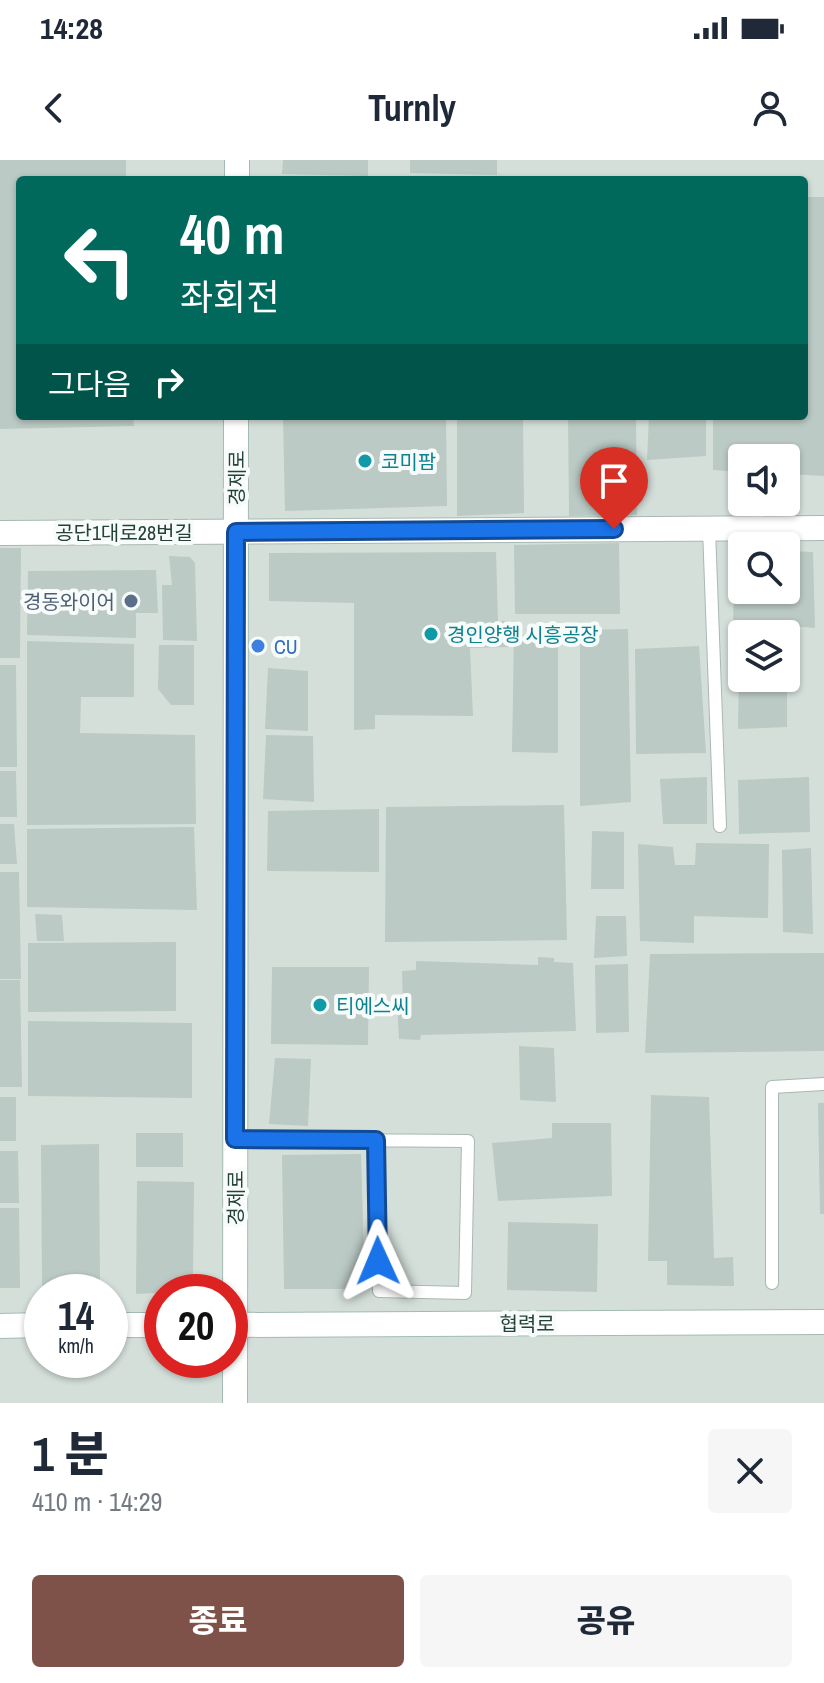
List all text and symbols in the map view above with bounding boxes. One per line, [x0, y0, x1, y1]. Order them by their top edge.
text: 14:28 [40, 8, 103, 48]
text: Turnly [368, 84, 456, 132]
icon: back [32, 86, 76, 130]
icon: person [748, 86, 792, 130]
text: 40 m [180, 196, 285, 271]
icon: left [48, 208, 152, 312]
text: 좌회전 [180, 273, 279, 321]
icon: right [147, 360, 191, 404]
text: 그다음 [48, 364, 131, 404]
map controls [728, 444, 800, 692]
button: sound [728, 444, 800, 516]
pin [580, 447, 648, 529]
place label: 코미팜 [381, 448, 436, 475]
street label: 경제로 [223, 450, 250, 506]
marker: 코미팜 [356, 452, 374, 470]
icon: arrive [592, 459, 636, 503]
street label: 공단1대로28번길 [55, 519, 193, 546]
button: search [728, 532, 800, 604]
place label: 경동와이어 [23, 588, 115, 615]
marker: 경동와이어 [122, 592, 140, 610]
button: layers [728, 620, 800, 692]
place label: 경인양행 시흥공장 [447, 621, 599, 648]
marker: 경인양행 시흥공장 [422, 625, 440, 643]
place label: CU [274, 633, 298, 660]
marker: CU [249, 637, 267, 655]
place label: 티에스씨 [336, 992, 410, 1019]
marker: 티에스씨 [311, 996, 329, 1014]
street label: 경제로 [222, 1170, 249, 1226]
position arrow [336, 1219, 420, 1303]
speed limit sign: 20 [144, 1274, 248, 1378]
text: 14 [58, 1289, 94, 1342]
street label: 협력로 [499, 1310, 555, 1337]
text: km/h [58, 1332, 94, 1359]
text: 1 분 [32, 1421, 109, 1486]
button: close [708, 1429, 792, 1513]
text: 410 m · 14:29 [32, 1484, 162, 1519]
button: 종료 [32, 1575, 404, 1667]
button: 공유 [420, 1575, 792, 1667]

